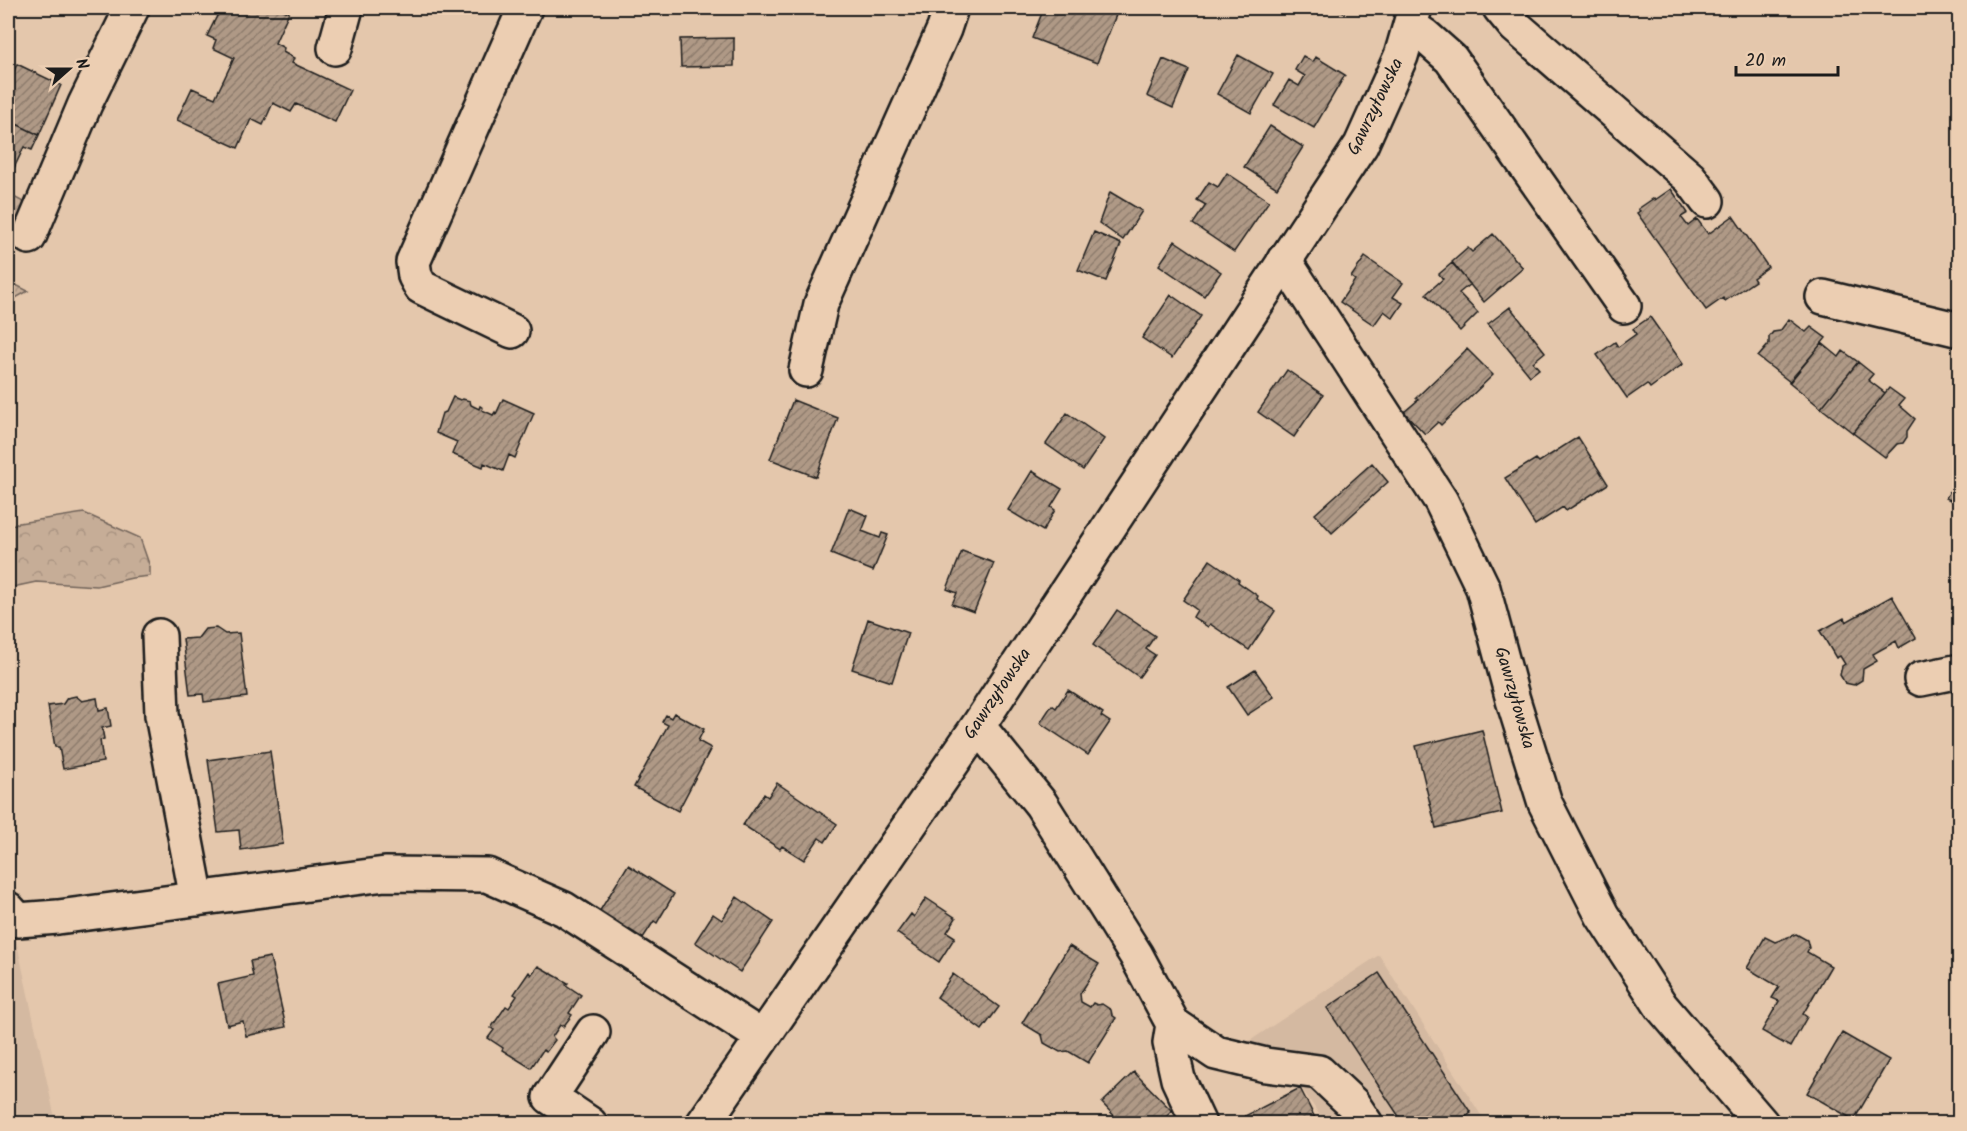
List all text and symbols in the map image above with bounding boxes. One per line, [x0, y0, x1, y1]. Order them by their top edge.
north arrow [39, 39, 99, 99]
scale bar [1736, 39, 1838, 77]
text: 20 m [1745, 47, 1786, 76]
street label: Gawrzyłowska [1340, 53, 1412, 161]
text: N [68, 55, 95, 73]
street label: Gawrzyłowska [957, 642, 1039, 746]
street label: Gawrzyłowska [1486, 643, 1542, 753]

